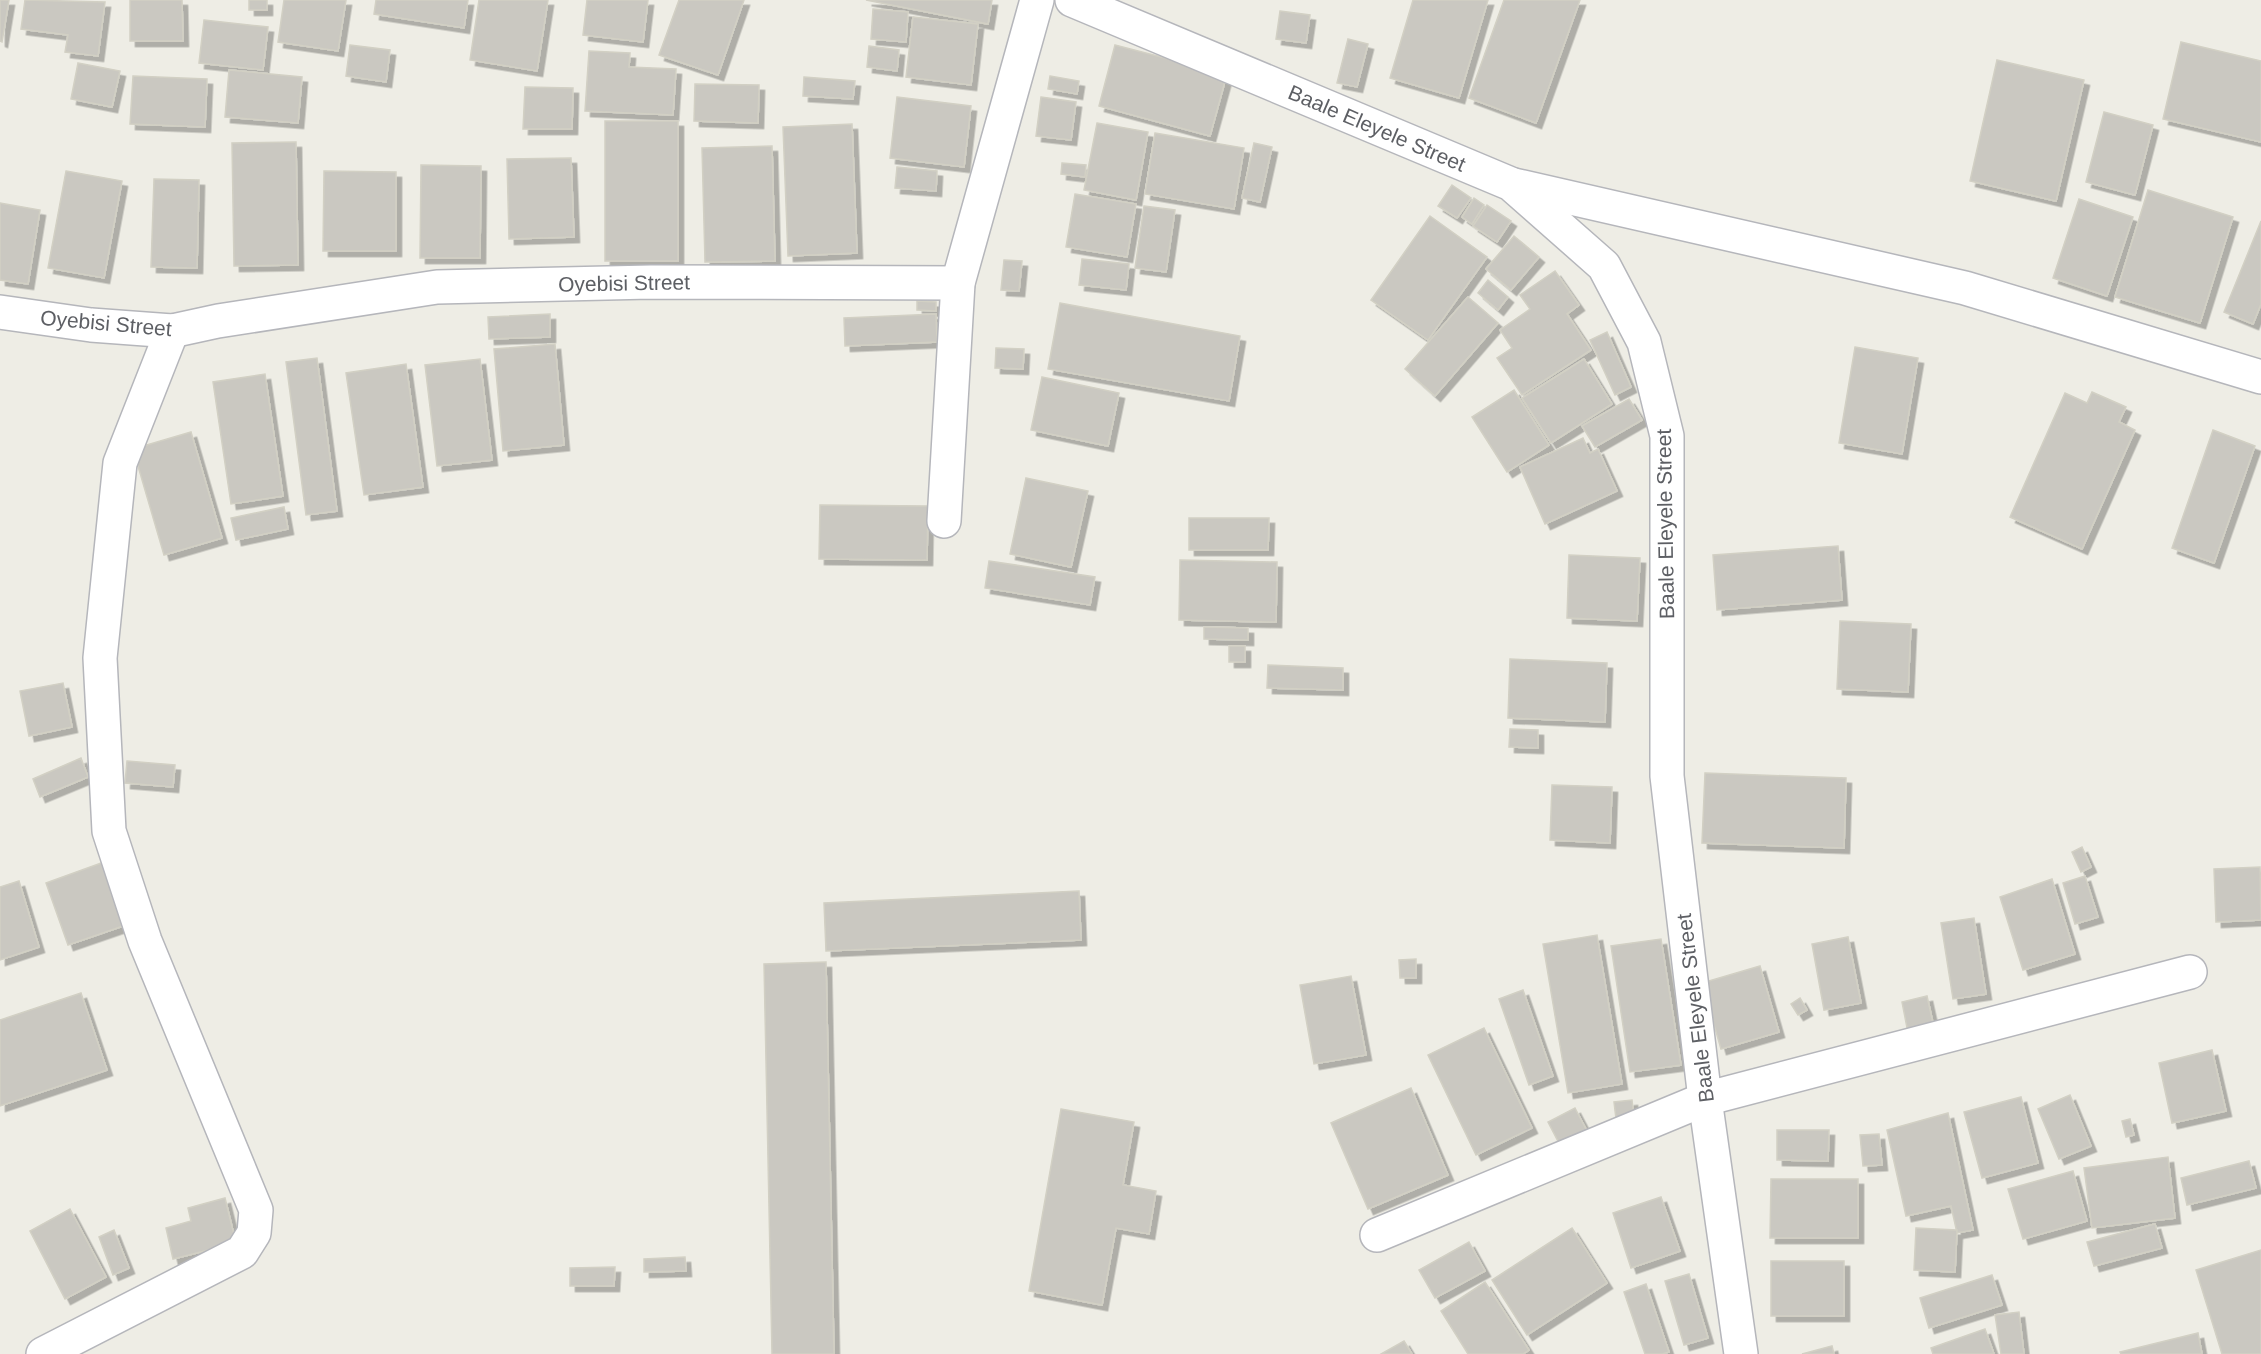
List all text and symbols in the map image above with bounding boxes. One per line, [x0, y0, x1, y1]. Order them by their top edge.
street label: Baale Eleyele Street [1285, 80, 1469, 176]
street label: Oyebisi Street [558, 270, 690, 296]
street label: Oyebisi Street [39, 306, 173, 340]
street label: Baale Eleyele Street [1652, 429, 1678, 619]
street label: Baale Eleyele Street [1672, 912, 1718, 1104]

